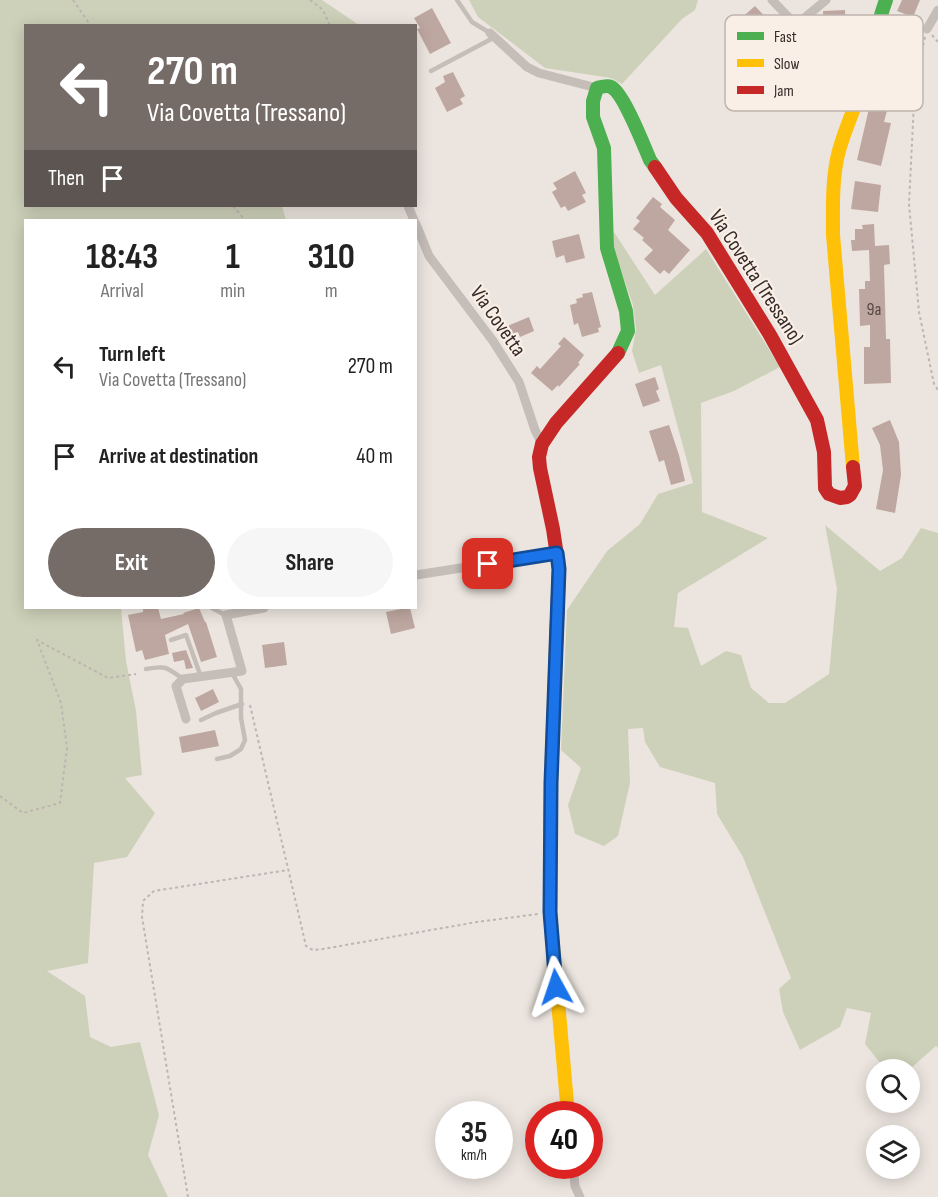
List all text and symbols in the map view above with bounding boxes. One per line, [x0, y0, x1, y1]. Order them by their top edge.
legend [725, 15, 923, 111]
text: Fast [774, 28, 797, 47]
text: 270 m [147, 46, 238, 97]
icon: left [48, 48, 126, 126]
text: Slow [774, 55, 799, 74]
text: Jam [773, 82, 794, 101]
text: Via Covetta (Tressano) [147, 97, 346, 129]
icon: arrive [96, 162, 129, 195]
text: Then [48, 165, 84, 192]
street label: Via Covetta (Tressano) [703, 205, 809, 349]
text: 18:43 [86, 236, 158, 279]
text: 1 [226, 236, 240, 279]
text: 310 [307, 236, 355, 279]
text: Arrival [101, 279, 144, 303]
text: min [220, 279, 245, 303]
text: m [325, 279, 338, 303]
street label: Via Covetta [465, 281, 531, 361]
house number: 9a [867, 299, 882, 320]
text: Turn left [99, 341, 165, 368]
icon: left [48, 350, 81, 383]
text: 270 m [348, 353, 393, 380]
text: Via Covetta (Tressano) [99, 368, 246, 392]
icon: arrive [48, 440, 81, 473]
text: Arrive at destination [99, 443, 258, 470]
text: 40 m [356, 443, 393, 470]
button: Exit [48, 528, 215, 597]
button: Share [227, 528, 393, 597]
pin [462, 538, 513, 589]
icon: arrive [471, 547, 504, 580]
position arrow [524, 955, 588, 1019]
map controls [866, 1059, 920, 1179]
button: search [866, 1059, 920, 1113]
speed limit sign: 40 [525, 1101, 603, 1179]
text: 35 [461, 1115, 487, 1151]
button: layers [866, 1125, 920, 1179]
text: km/h [461, 1146, 487, 1165]

